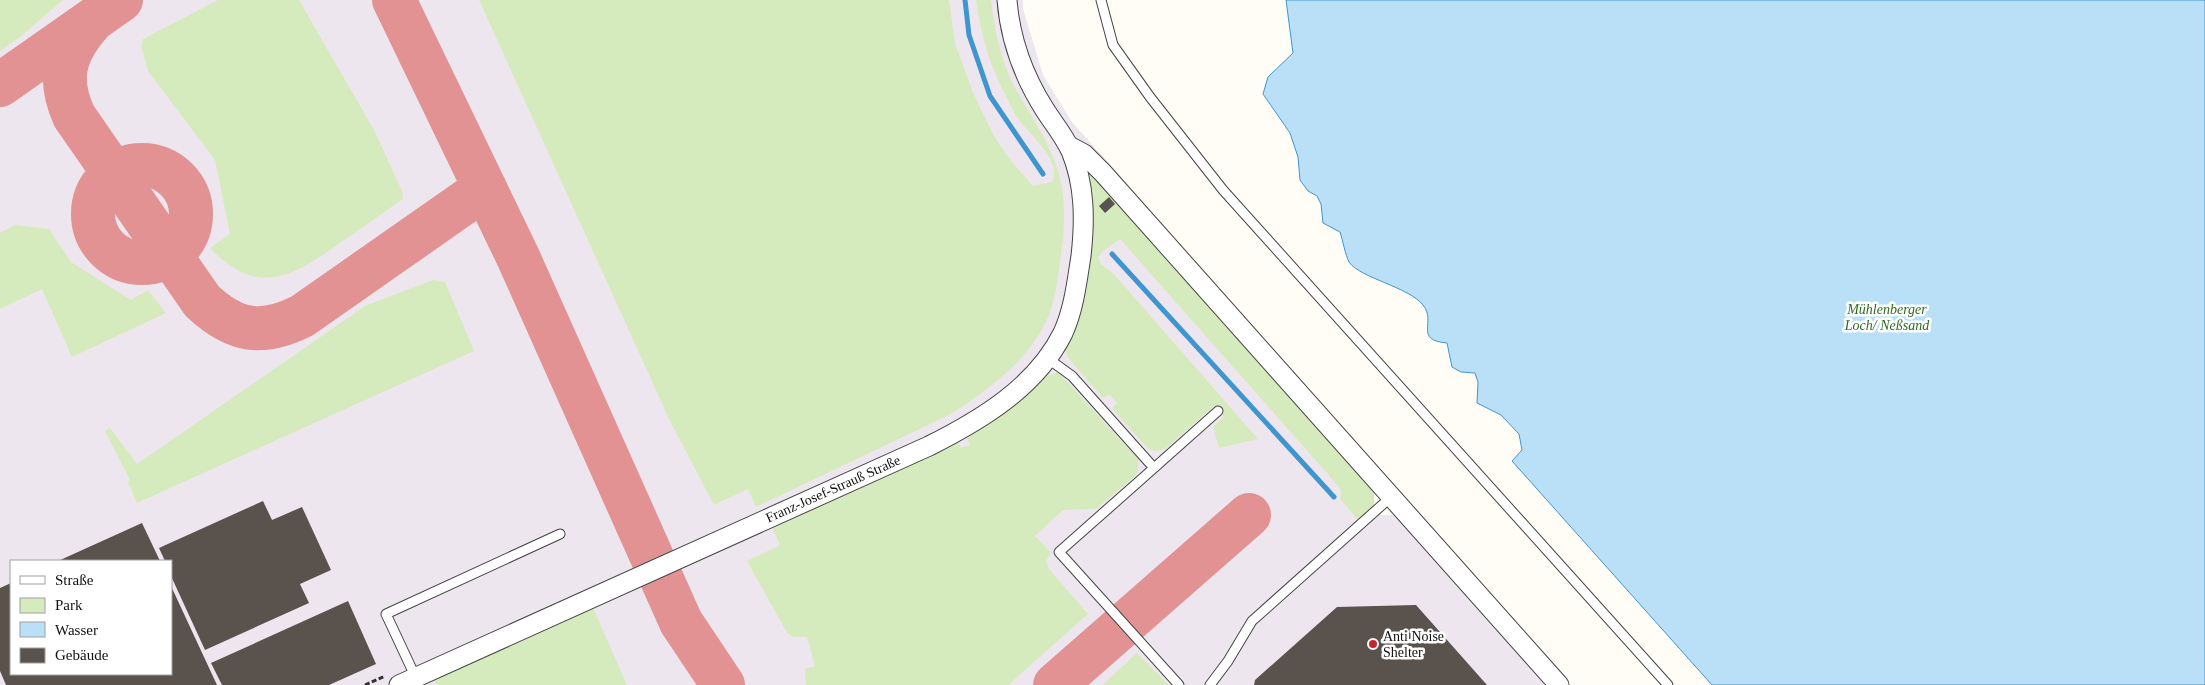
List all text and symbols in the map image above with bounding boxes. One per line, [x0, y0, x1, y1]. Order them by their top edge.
park label: Mühlenberger Loch/ Neßsand [1844, 302, 1930, 333]
street label: Franz-Josef-Strauß Straße [763, 452, 903, 526]
legend [10, 560, 172, 675]
text: Straße [55, 572, 94, 588]
text: Park [55, 597, 83, 613]
text: Wasser [55, 622, 98, 638]
place label: Anti Noise Shelter [1383, 629, 1444, 660]
marker: Anti Noise Shelter [1367, 638, 1379, 650]
text: Gebäude [55, 647, 109, 663]

